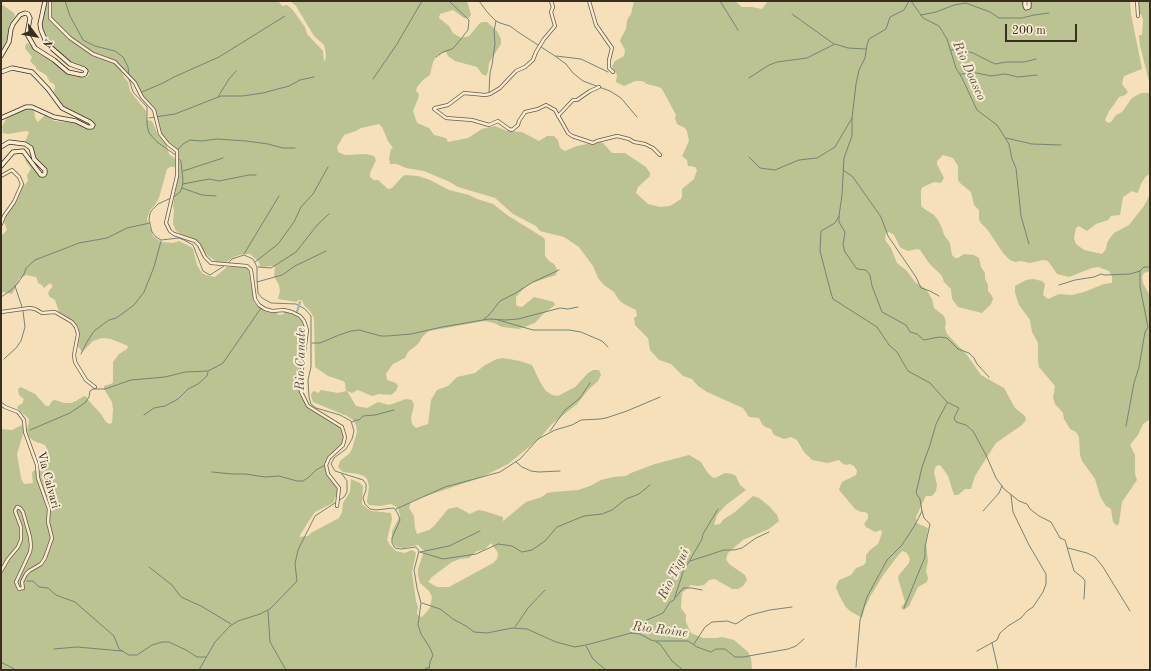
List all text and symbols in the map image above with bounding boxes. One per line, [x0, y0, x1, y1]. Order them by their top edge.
north arrow [16, 16, 56, 56]
scale bar [1007, 16, 1079, 42]
text: 200 m [1012, 25, 1046, 37]
text: N [40, 36, 53, 49]
water label: Rio Doasco [949, 39, 989, 103]
water label: Rio Canate [293, 327, 309, 391]
street label: Via Calvari [33, 450, 63, 510]
water label: Rio Tigui [655, 546, 693, 602]
water label: Rio Roine [631, 619, 689, 641]

